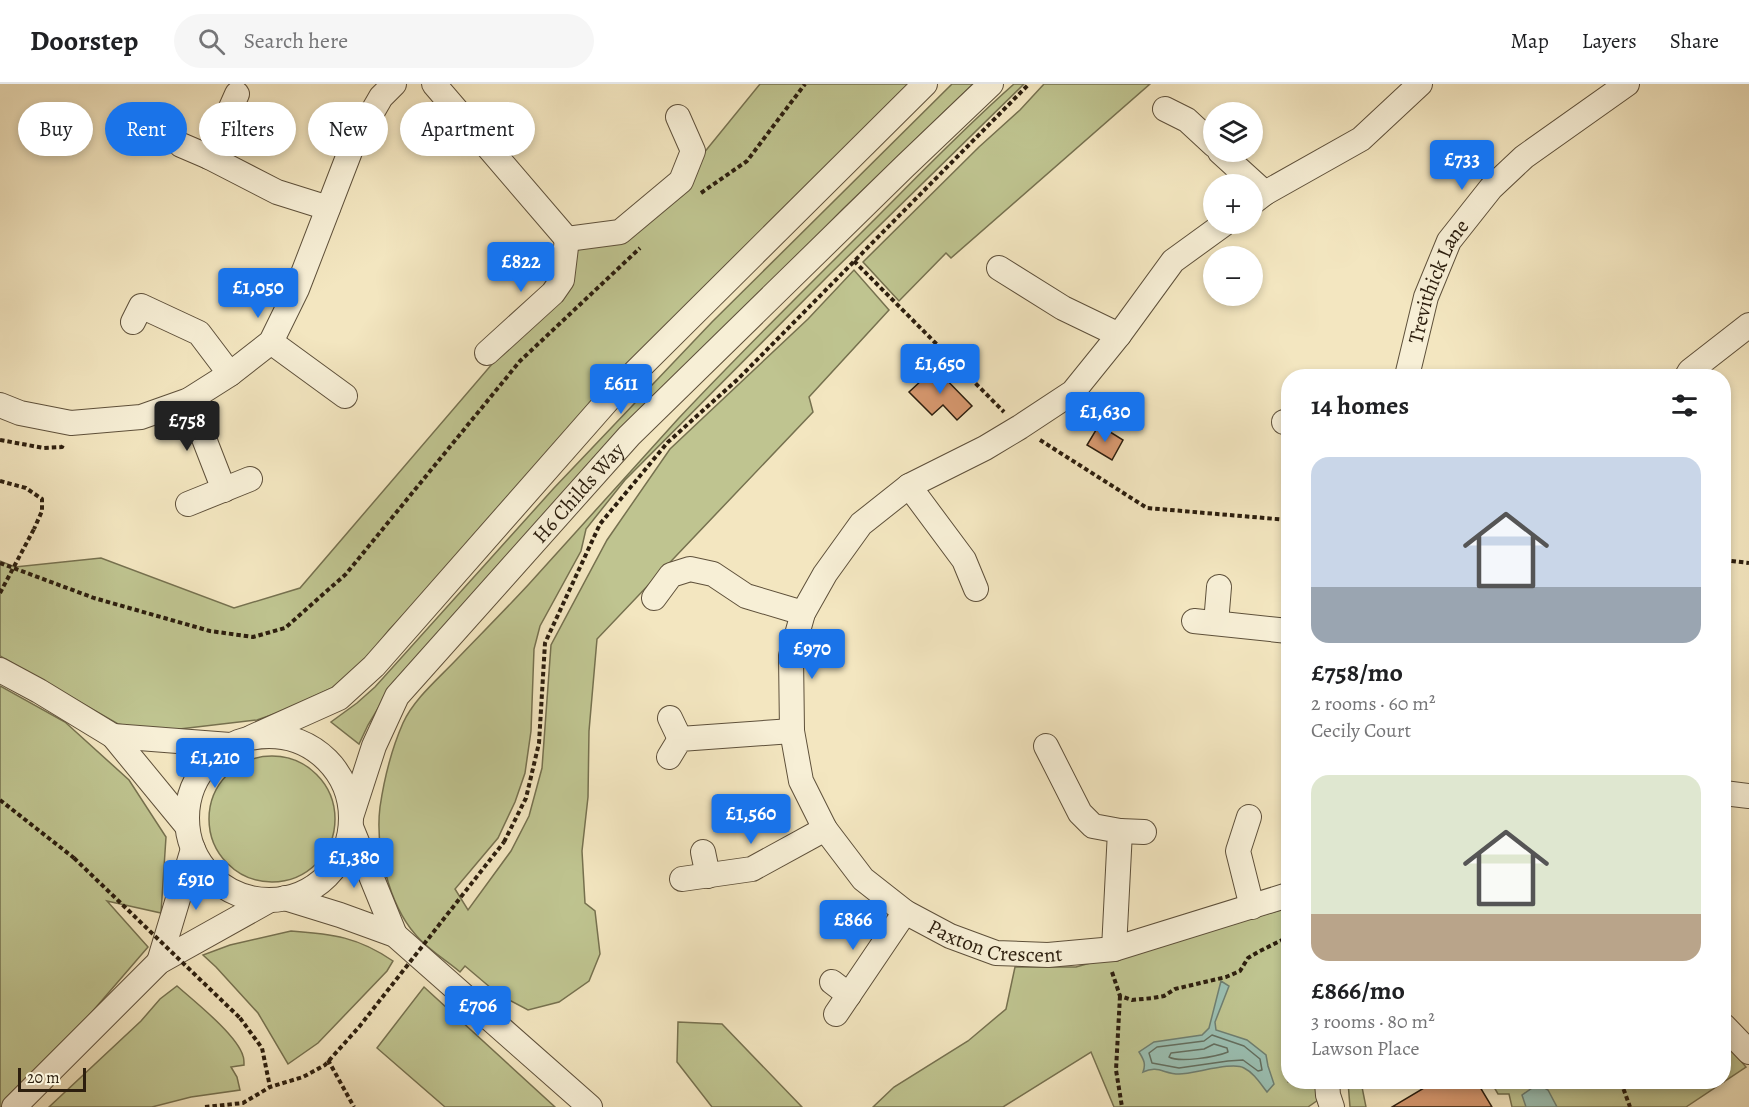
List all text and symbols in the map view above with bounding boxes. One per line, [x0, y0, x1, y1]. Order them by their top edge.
search box [174, 14, 594, 68]
text: Doorstep [30, 22, 138, 60]
icon: search [195, 25, 228, 58]
text: Search here [243, 26, 348, 56]
text: Map [1510, 27, 1549, 55]
text: Layers [1582, 27, 1637, 55]
text: Share [1670, 27, 1719, 55]
chip: Buy [18, 102, 93, 156]
chip: Rent [105, 102, 187, 156]
chip: Filters [199, 102, 296, 156]
chip: New [308, 102, 388, 156]
chip: Apartment [400, 102, 535, 156]
map controls [1203, 102, 1263, 306]
button: layers [1203, 102, 1263, 162]
pin: £733 [1426, 140, 1498, 191]
text: £733 [1444, 146, 1480, 173]
button: + [1203, 174, 1263, 234]
street label: Trevithick Lane [1401, 213, 1475, 346]
pin: £822 [485, 242, 557, 293]
button: − [1203, 246, 1263, 306]
text: £822 [501, 248, 541, 275]
pin: £1,050 [209, 268, 307, 319]
text: £1,050 [232, 274, 284, 301]
pin: £1,650 [891, 344, 989, 395]
text: £1,650 [915, 350, 965, 377]
pin: £611 [585, 364, 657, 415]
text: £611 [604, 370, 638, 397]
text: 14 homes [1311, 388, 1409, 423]
icon: filters [1668, 389, 1701, 422]
pin: £1,630 [1056, 392, 1154, 443]
text: £1,630 [1080, 398, 1130, 425]
pin: £758 [151, 401, 223, 452]
text: £758 [168, 407, 206, 434]
street label: H6 Childs Way [526, 436, 631, 549]
icon: home [1452, 496, 1560, 604]
pin: £970 [776, 629, 848, 680]
text: £970 [793, 635, 831, 662]
text: £758/mo [1311, 655, 1403, 690]
text: 2 rooms · 60 m² [1311, 690, 1435, 717]
text: Cecily Court [1311, 717, 1411, 744]
pin: £1,210 [166, 738, 264, 789]
text: £1,210 [190, 744, 240, 771]
pin: £1,560 [702, 794, 800, 845]
text: £1,560 [726, 800, 776, 827]
icon: home [1452, 814, 1560, 922]
pin: £1,380 [305, 838, 403, 889]
text: £1,380 [328, 844, 380, 871]
pin: £910 [160, 860, 232, 911]
text: £910 [178, 866, 214, 893]
pin: £866 [817, 900, 889, 951]
text: £866 [834, 906, 872, 933]
street label: Paxton Crescent [923, 913, 1064, 969]
text: £866/mo [1311, 973, 1405, 1008]
pin: £706 [442, 986, 514, 1037]
text: £706 [459, 992, 497, 1019]
text: 3 rooms · 80 m² [1311, 1008, 1435, 1035]
text: Lawson Place [1311, 1035, 1419, 1062]
scale bar [18, 1065, 86, 1092]
text: 20 m [27, 1067, 60, 1089]

